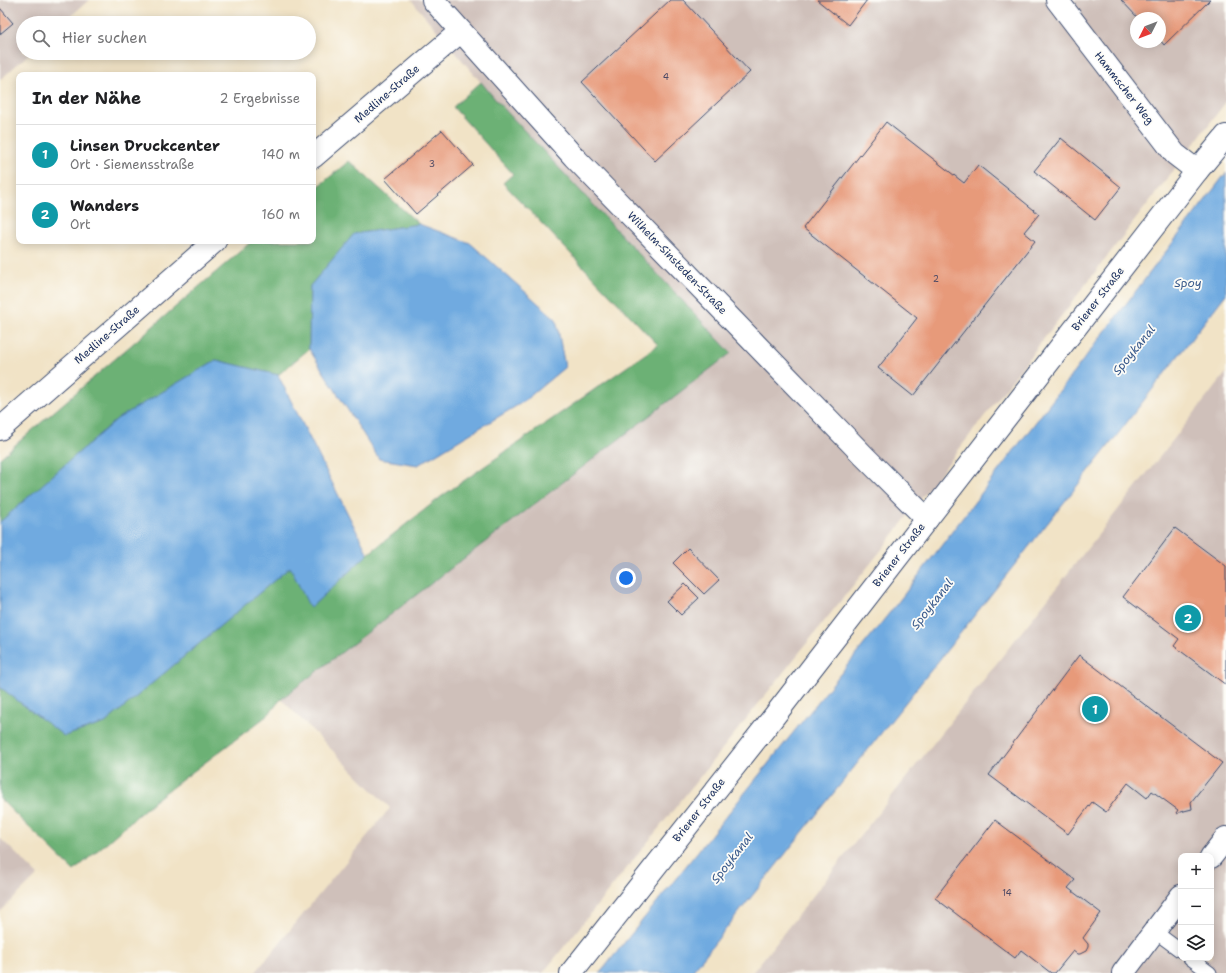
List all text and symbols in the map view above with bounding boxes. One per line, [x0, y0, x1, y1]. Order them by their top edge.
north arrow [1130, 12, 1166, 48]
search box [16, 16, 316, 60]
icon: search [30, 27, 52, 49]
text: Hier suchen [62, 28, 147, 48]
street label: Hammscher Weg [1091, 48, 1157, 128]
street label: Medline-Straße [351, 61, 423, 127]
house number: 4 [663, 71, 669, 83]
text: In der Nähe [32, 87, 141, 109]
text: 2 Ergebnisse [220, 90, 300, 107]
text: Linsen Druckcenter [70, 136, 220, 156]
text: 1 [42, 146, 48, 163]
text: 140 m [261, 146, 300, 163]
text: Ort · Siemensstraße [70, 156, 194, 173]
house number: 3 [429, 158, 435, 170]
text: Wanders [70, 196, 139, 216]
text: 2 [40, 206, 50, 223]
text: 160 m [262, 206, 300, 223]
street label: Wilhelm-Sinsteden-Straße [624, 208, 730, 318]
text: Ort [70, 216, 91, 233]
street label: Briener Straße [1068, 264, 1128, 334]
house number: 2 [933, 273, 939, 285]
water label: Spoy [1174, 275, 1202, 291]
street label: Medline-Straße [71, 302, 143, 368]
water label: Spoykanal [1109, 321, 1159, 378]
street label: Briener Straße [869, 520, 929, 590]
your location [616, 568, 636, 588]
water label: Spoykanal [907, 575, 957, 633]
pin: 2 [1175, 603, 1201, 633]
pin: 1 [1082, 694, 1108, 724]
street label: Briener Straße [669, 775, 729, 845]
water label: Spoykanal [707, 829, 757, 887]
map controls [1178, 853, 1214, 961]
button: + [1178, 853, 1214, 889]
house number: 14 [1002, 887, 1012, 899]
button: − [1178, 889, 1214, 925]
button: layers [1178, 925, 1214, 961]

